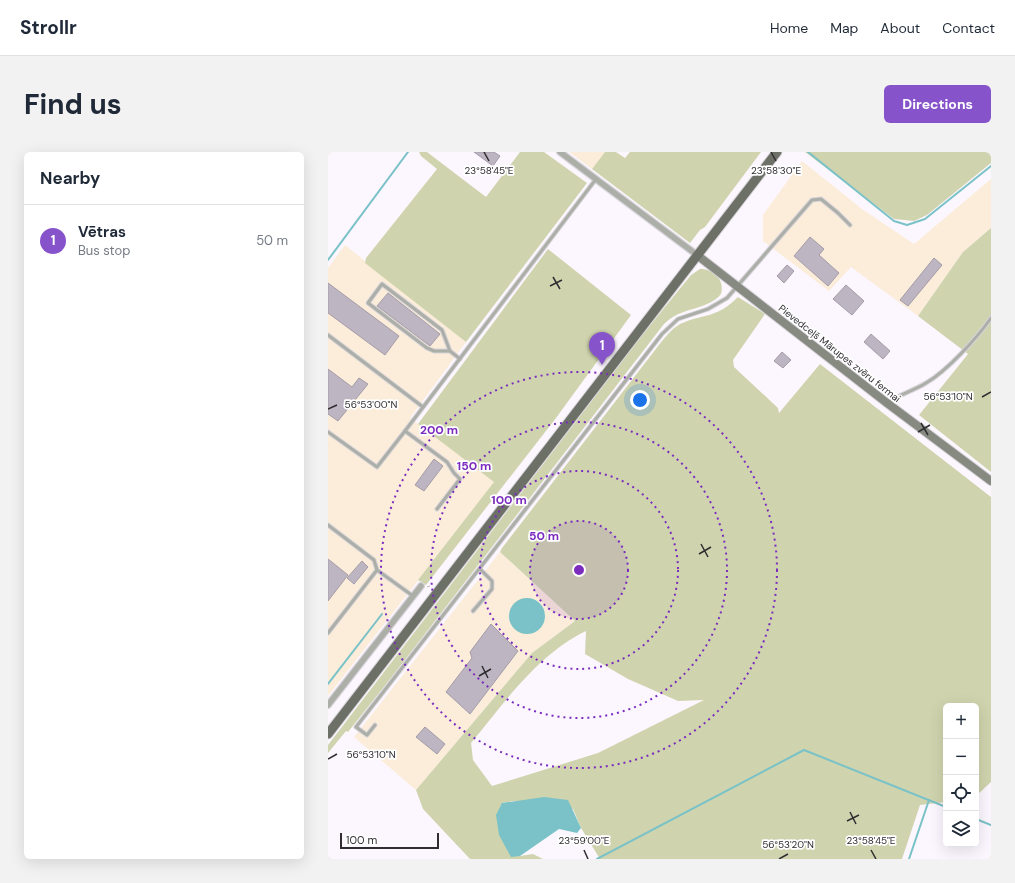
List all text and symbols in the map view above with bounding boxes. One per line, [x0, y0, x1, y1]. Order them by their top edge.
text: Strollr [20, 15, 77, 40]
text: Home [770, 19, 808, 37]
text: Map [830, 19, 858, 37]
text: About [880, 19, 920, 37]
text: Contact [942, 19, 995, 37]
button: Directions [884, 85, 991, 123]
text: Find us [24, 86, 122, 123]
text: 23°58'45"E [465, 164, 514, 177]
text: 23°58'30"E [751, 164, 801, 177]
text: Nearby [40, 167, 100, 189]
text: Vētras [78, 222, 126, 242]
text: 1 [51, 232, 55, 249]
text: 50 m [256, 232, 288, 249]
text: Bus stop [78, 242, 130, 259]
street label: Pievedceļš Mārupes zvēru fermai [776, 302, 903, 405]
pin: 1 [589, 332, 615, 365]
your location [630, 390, 650, 410]
text: 56°53'10"N [923, 390, 973, 403]
text: 56°53'00"N [345, 398, 398, 411]
text: 200 m [420, 422, 458, 438]
text: 150 m [457, 458, 491, 474]
text: 100 m [491, 492, 527, 508]
text: 50 m [529, 528, 559, 544]
centre of rings [572, 563, 586, 577]
map controls [943, 703, 979, 847]
button: + [943, 703, 979, 739]
button: − [943, 739, 979, 775]
text: 56°53'10"N [346, 748, 396, 761]
button: locate [943, 775, 979, 811]
button: layers [943, 811, 979, 847]
scale bar [340, 831, 439, 850]
text: 100 m [346, 833, 377, 847]
text: 23°59'00"E [558, 834, 610, 847]
text: 23°58'45"E [847, 834, 896, 847]
text: 56°53'20"N [762, 838, 814, 851]

